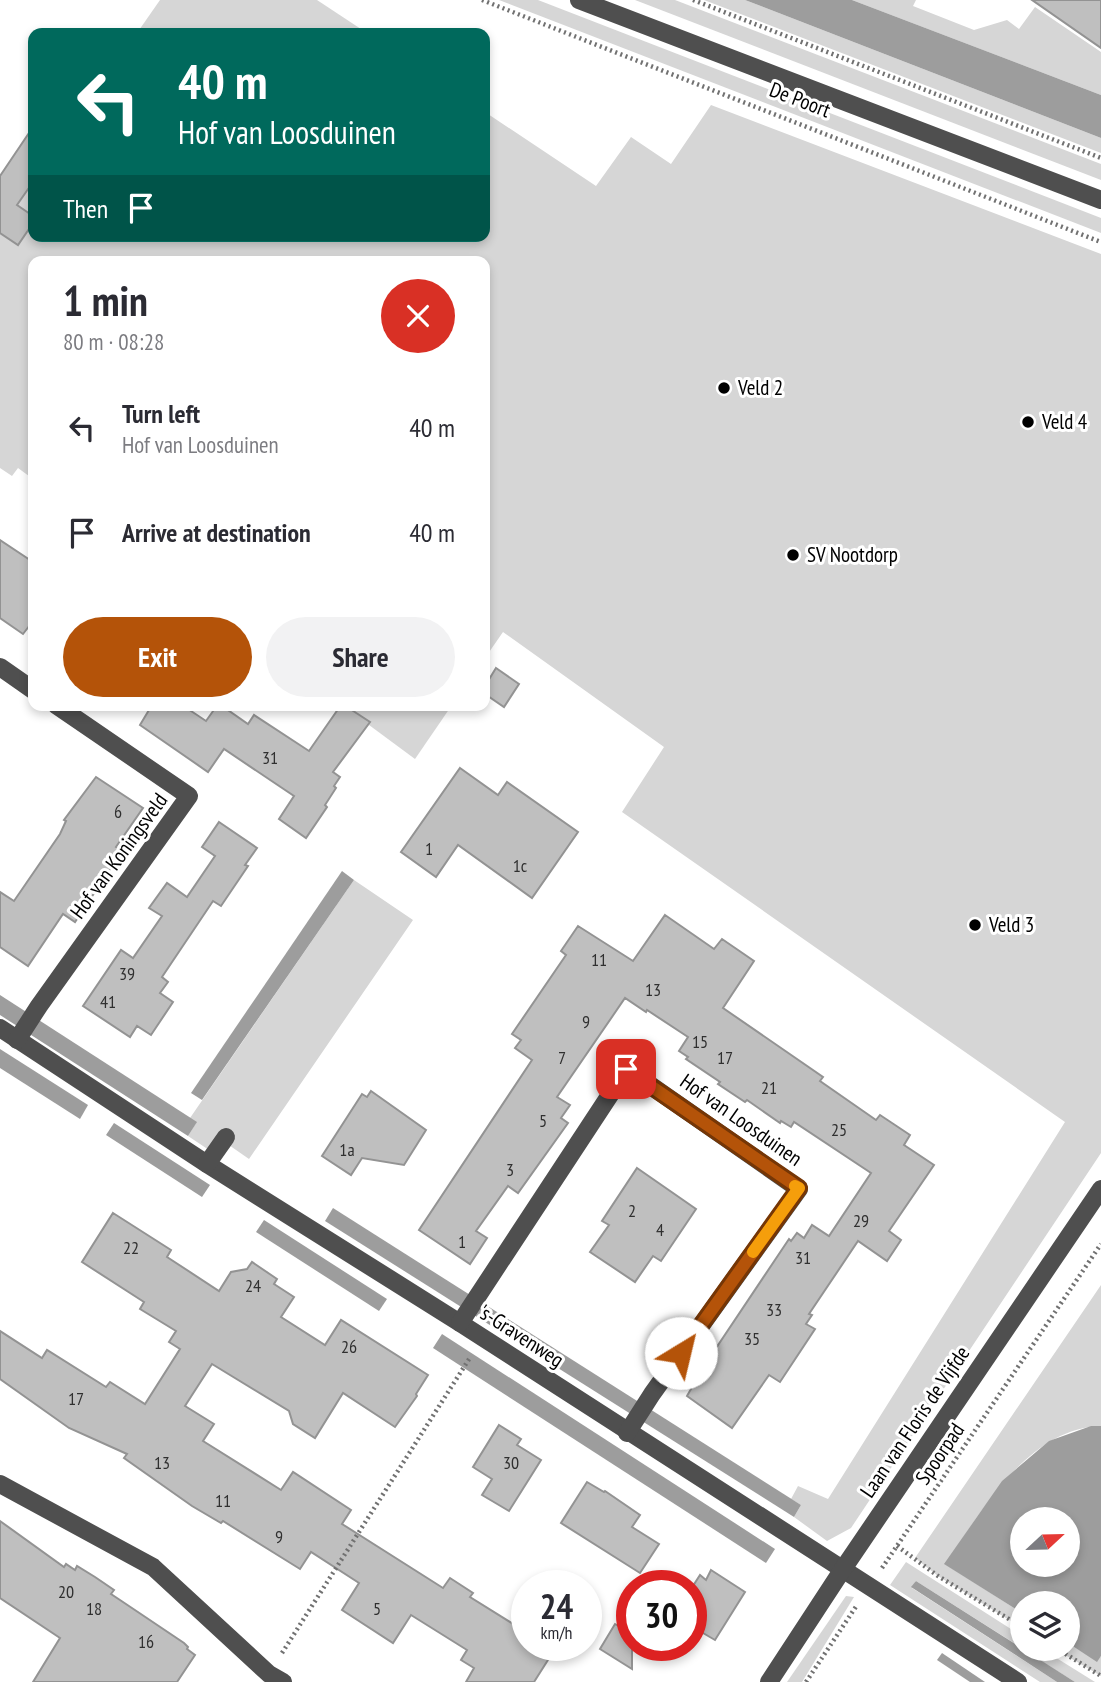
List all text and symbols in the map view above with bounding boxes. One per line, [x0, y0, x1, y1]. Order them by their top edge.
text: 40 m [178, 49, 267, 113]
icon: left [63, 56, 154, 147]
street label: De Poort [766, 76, 835, 124]
text: Hof van Loosduinen [178, 111, 396, 153]
icon: arrive [122, 189, 160, 227]
text: Then [63, 192, 108, 225]
text: 1 min [63, 273, 148, 328]
button: close [381, 279, 455, 353]
text: 80 m · 08:28 [63, 327, 164, 356]
place label: Veld 2 [737, 374, 783, 401]
marker: Veld 2 [716, 380, 732, 396]
text: Turn left [122, 397, 200, 430]
place label: Veld 4 [1041, 408, 1088, 435]
icon: left [63, 409, 101, 447]
text: 40 m [409, 411, 455, 444]
marker: Veld 4 [1020, 414, 1036, 430]
text: Hof van Loosduinen [122, 430, 279, 459]
icon: arrive [63, 514, 101, 552]
text: Arrive at destination [122, 516, 311, 549]
text: 40 m [409, 516, 455, 549]
place label: SV Nootdorp [807, 541, 898, 568]
marker: SV Nootdorp [785, 547, 801, 563]
button: Exit [63, 617, 252, 697]
button: Share [266, 617, 455, 697]
house number: 31 [262, 746, 278, 769]
street label: Hof van Koningsveld [64, 788, 173, 924]
house number: 6 [114, 800, 122, 823]
house number: 1 [425, 837, 433, 860]
house number: 1c [513, 854, 528, 877]
place label: Veld 3 [988, 911, 1034, 938]
marker: Veld 3 [967, 917, 983, 933]
house number: 11 [591, 948, 607, 971]
house number: 39 [119, 962, 135, 985]
house number: 13 [645, 978, 661, 1001]
house number: 41 [100, 990, 116, 1013]
house number: 9 [582, 1010, 590, 1033]
house number: 15 [692, 1030, 708, 1053]
pin [596, 1039, 656, 1099]
house number: 7 [558, 1046, 566, 1069]
house number: 17 [717, 1046, 733, 1069]
icon: arrive [607, 1050, 645, 1088]
street label: Hof van Loosduinen [675, 1068, 808, 1172]
house number: 21 [761, 1076, 777, 1099]
house number: 5 [539, 1109, 547, 1132]
house number: 25 [831, 1118, 847, 1141]
house number: 1a [339, 1138, 355, 1161]
house number: 3 [506, 1158, 514, 1181]
house number: 2 [628, 1199, 636, 1222]
house number: 29 [853, 1209, 869, 1232]
house number: 4 [656, 1218, 664, 1241]
house number: 1 [458, 1230, 466, 1253]
house number: 22 [123, 1236, 139, 1259]
house number: 31 [795, 1246, 811, 1269]
house number: 24 [245, 1274, 261, 1297]
street label: 's-Gravenweg [474, 1298, 569, 1373]
house number: 33 [766, 1298, 782, 1321]
position arrow [644, 1316, 718, 1390]
house number: 35 [744, 1327, 760, 1350]
house number: 26 [341, 1335, 357, 1358]
street label: Laan van Floris de Vijfde [854, 1341, 975, 1503]
house number: 17 [68, 1387, 84, 1410]
street label: Spoorpad [909, 1418, 970, 1490]
house number: 13 [154, 1451, 170, 1474]
house number: 30 [503, 1451, 519, 1474]
house number: 11 [215, 1489, 231, 1512]
north arrow [1010, 1507, 1080, 1577]
map controls [1010, 1507, 1080, 1661]
house number: 9 [275, 1525, 283, 1548]
speed limit sign: 30 [616, 1570, 707, 1661]
house number: 20 [58, 1580, 74, 1603]
text: 24 [540, 1583, 573, 1629]
button: layers [1010, 1591, 1080, 1661]
house number: 18 [86, 1597, 102, 1620]
house number: 5 [373, 1597, 381, 1620]
text: km/h [541, 1621, 572, 1644]
house number: 16 [138, 1630, 154, 1653]

